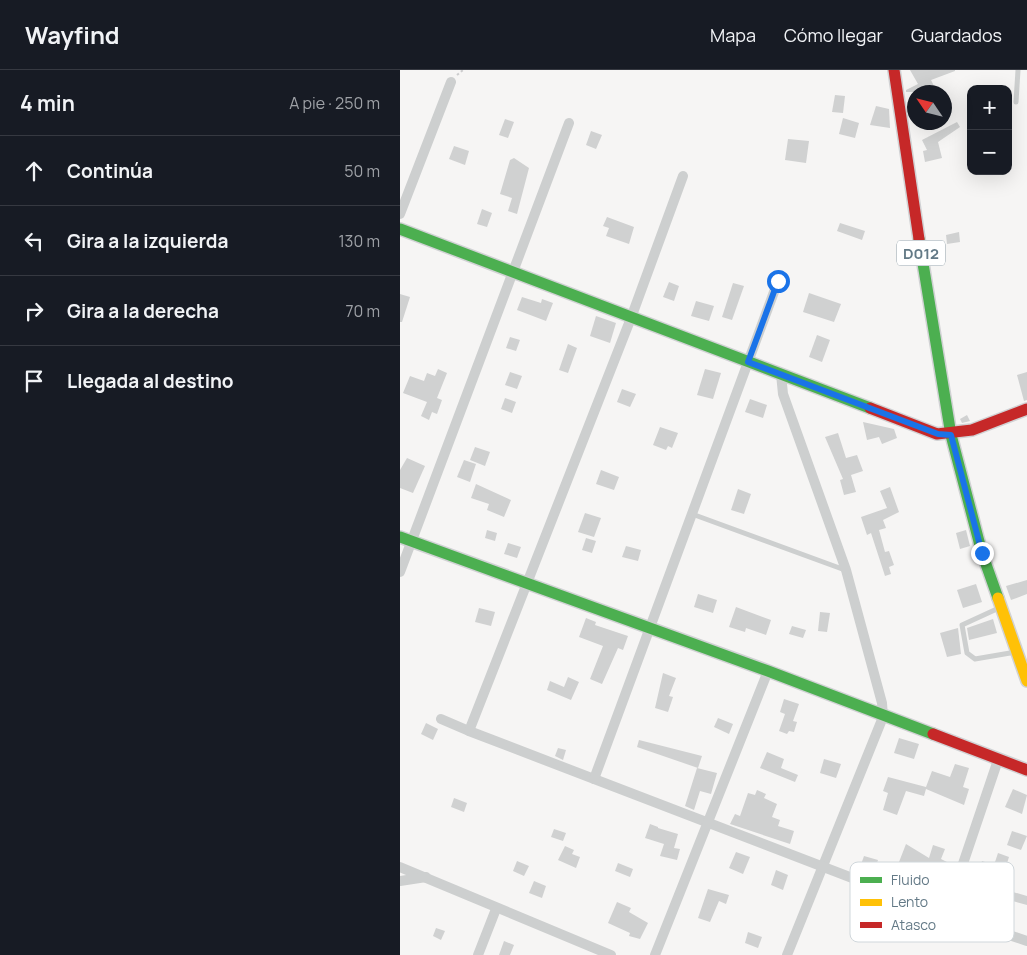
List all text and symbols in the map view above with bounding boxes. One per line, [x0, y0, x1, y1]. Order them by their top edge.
text: Wayfind [25, 18, 120, 51]
text: Mapa [710, 23, 756, 47]
text: Cómo llegar [784, 23, 883, 47]
text: Guardados [911, 23, 1002, 47]
north arrow [907, 85, 952, 130]
map controls [967, 85, 1012, 175]
button: + [967, 85, 1012, 130]
text: 4 min [20, 89, 75, 117]
text: A pie · 250 m [289, 92, 380, 114]
button: − [967, 130, 1012, 175]
icon: ahead [20, 157, 48, 185]
text: Continúa [67, 158, 153, 184]
text: 50 m [344, 160, 380, 182]
icon: left [20, 227, 48, 255]
text: Gira a la izquierda [67, 228, 228, 254]
text: 130 m [338, 230, 380, 252]
road number: D012 [897, 240, 945, 266]
route start [767, 270, 790, 293]
icon: right [20, 297, 48, 325]
text: Gira a la derecha [67, 298, 219, 324]
text: 70 m [345, 300, 380, 322]
icon: arrive [20, 367, 48, 395]
text: Llegada al destino [67, 368, 234, 394]
route end [971, 542, 994, 565]
legend [850, 862, 1014, 942]
text: Fluido [891, 870, 929, 889]
text: Lento [891, 892, 928, 911]
text: Atasco [891, 915, 936, 934]

